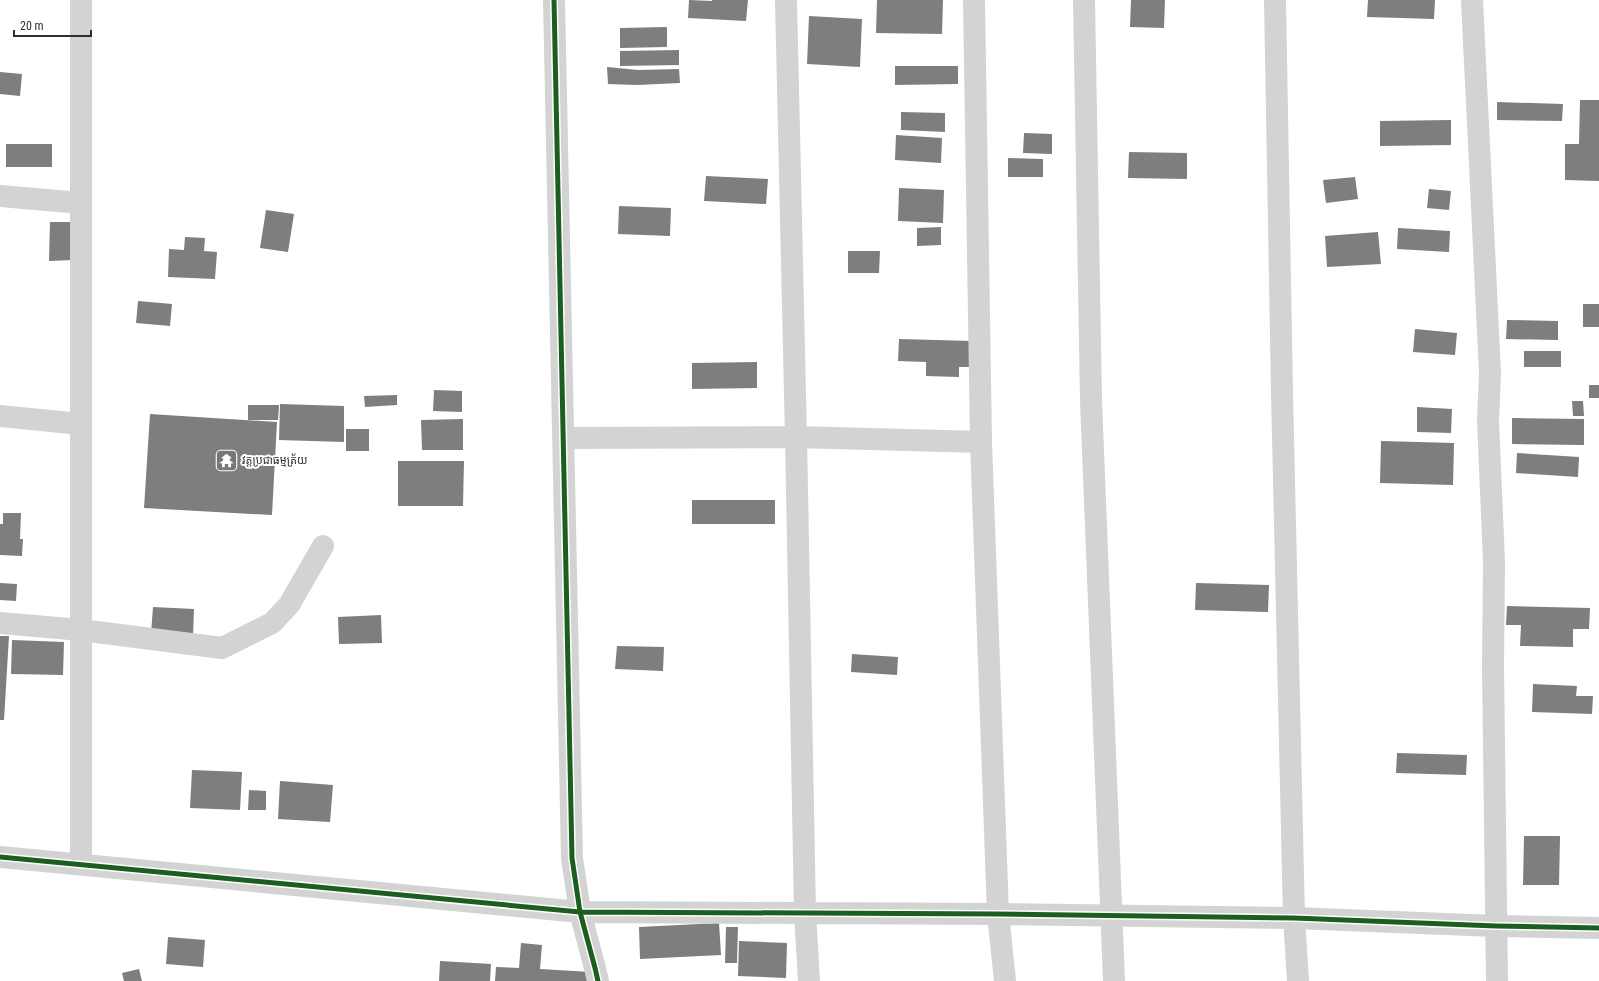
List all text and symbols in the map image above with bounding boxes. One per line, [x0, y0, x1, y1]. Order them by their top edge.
scale bar [14, 12, 91, 38]
text: 20 m [20, 19, 44, 33]
temple icon: វត្តប្រជាធម្មត្រ័យ [214, 447, 240, 473]
place label: វត្តប្រជាធម្មត្រ័យ [242, 453, 307, 467]

